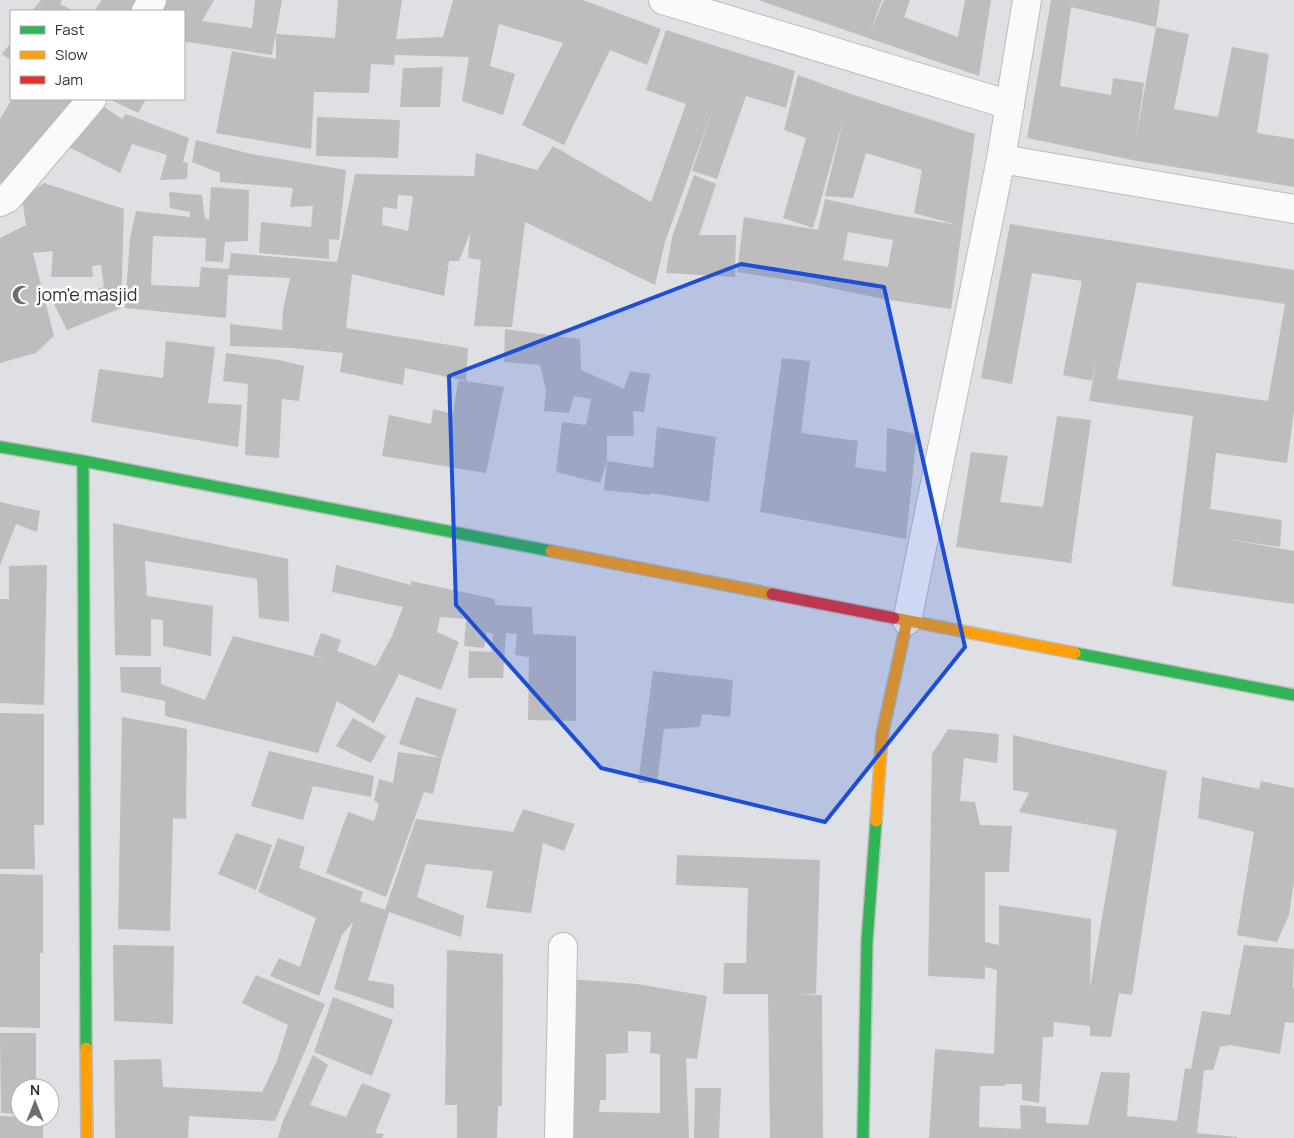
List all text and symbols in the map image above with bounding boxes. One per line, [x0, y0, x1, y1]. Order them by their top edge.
legend [10, 10, 185, 100]
text: Fast [55, 19, 84, 40]
text: Slow [55, 44, 88, 65]
text: Jam [55, 69, 83, 90]
place label: jom'e masjid [36, 282, 138, 306]
mosque icon: jom'e masjid [11, 284, 33, 306]
north arrow [10, 1078, 60, 1128]
text: N [30, 1080, 40, 1099]

